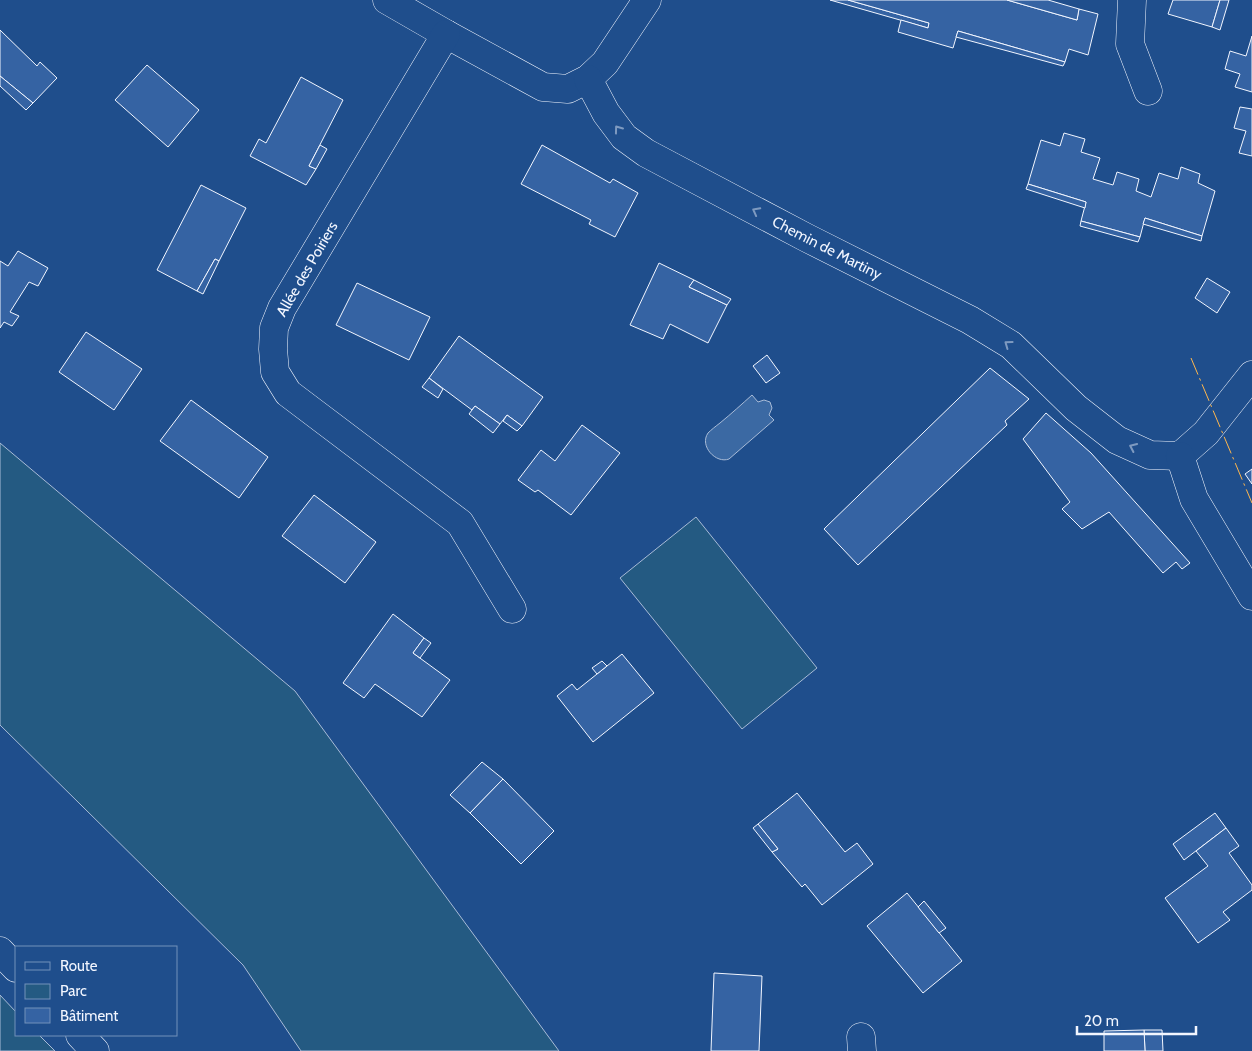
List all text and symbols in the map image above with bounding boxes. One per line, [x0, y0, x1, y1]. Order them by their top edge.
one-way arrow [615, 126, 623, 135]
one-way arrow [753, 207, 762, 217]
street label: Chemin de Martiny [769, 213, 885, 284]
street label: Allée des Poiriers [272, 218, 342, 320]
one-way arrow [1005, 342, 1014, 350]
one-way arrow [1129, 443, 1138, 453]
legend [15, 946, 178, 1036]
text: Route [60, 957, 98, 975]
text: Parc [60, 982, 87, 1000]
scale bar [1077, 1004, 1196, 1036]
text: Bâtiment [60, 1007, 118, 1025]
text: 20 m [1084, 1012, 1119, 1030]

